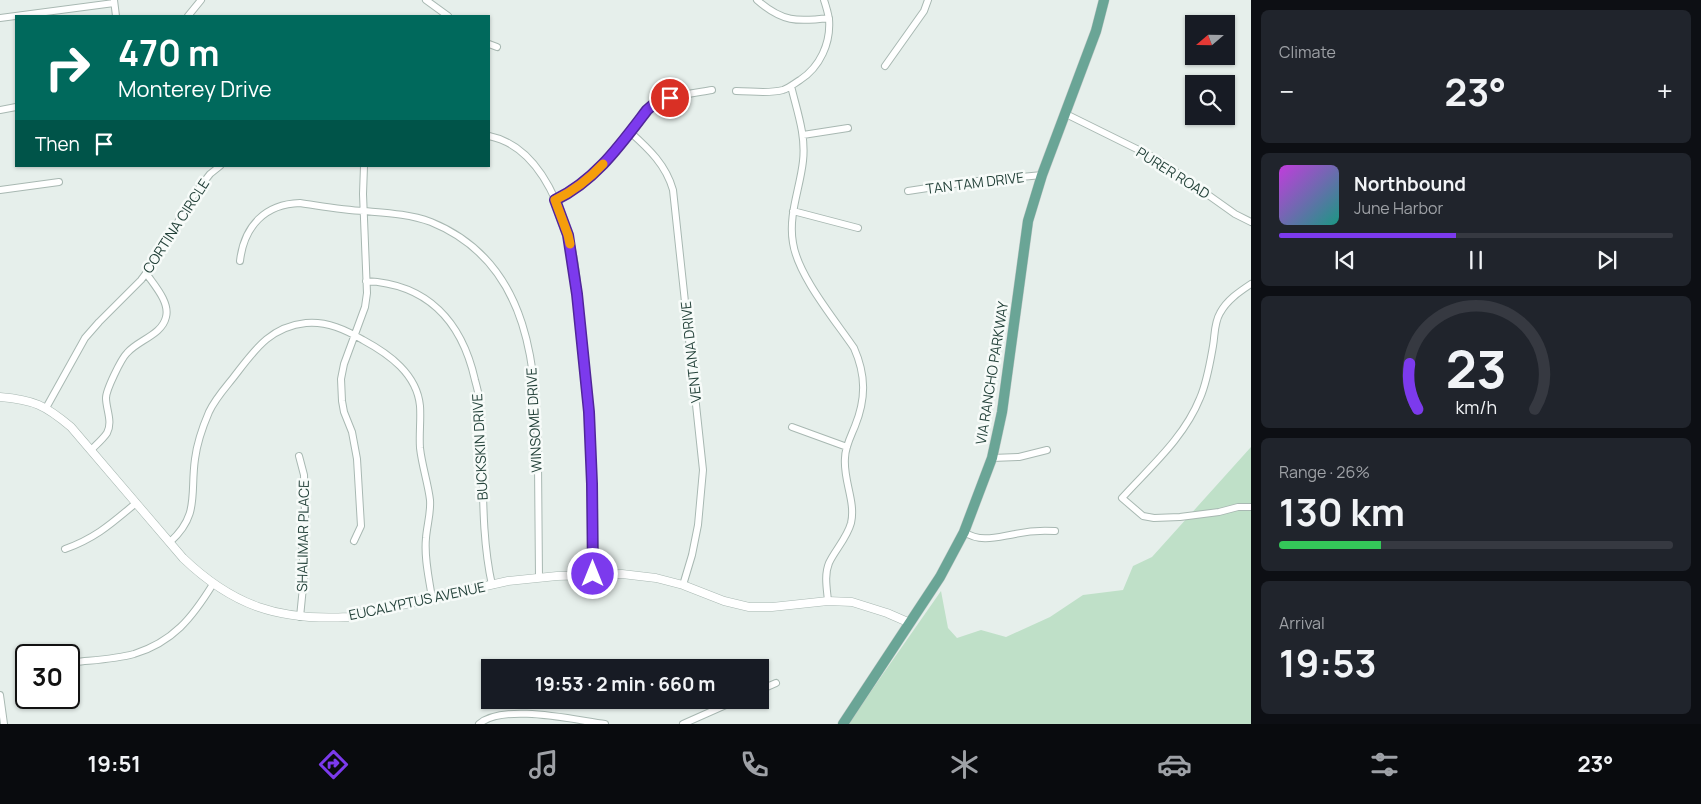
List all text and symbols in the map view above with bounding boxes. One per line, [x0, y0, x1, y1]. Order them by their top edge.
north arrow [1185, 15, 1235, 65]
map controls [1185, 15, 1235, 125]
text: 470 m [118, 29, 219, 77]
icon: right [35, 35, 100, 100]
text: Climate [1279, 41, 1336, 63]
text: 23° [1445, 65, 1506, 117]
text: − [1279, 72, 1294, 110]
text: + [1657, 72, 1673, 110]
text: Monterey Drive [118, 74, 272, 104]
button: search [1185, 75, 1235, 125]
pin [649, 77, 691, 119]
icon: arrive [656, 84, 684, 112]
icon: arrive [90, 130, 118, 158]
text: Then [35, 131, 80, 157]
street label: PURER ROAD [1133, 142, 1214, 203]
street label: TAN TAM DRIVE [925, 167, 1025, 198]
text: Northbound [1354, 171, 1466, 197]
street label: CORTINA CIRCLE [138, 175, 213, 277]
text: June Harbor [1354, 197, 1443, 219]
icon: previous [1331, 246, 1359, 274]
icon: pause [1462, 246, 1490, 274]
icon: next [1593, 246, 1621, 274]
street label: VENTANA DRIVE [676, 300, 705, 404]
street label: VIA RANCHO PARKWAY [971, 300, 1012, 446]
text: 23 [1445, 333, 1507, 404]
street label: WINSOME DRIVE [521, 367, 546, 473]
street label: BUCKSKIN DRIVE [467, 393, 492, 501]
text: km/h [1455, 395, 1497, 419]
text: Range · 26% [1279, 461, 1370, 483]
street label: SHALIMAR PLACE [292, 480, 313, 592]
text: 130 km [1279, 485, 1405, 537]
position arrow [566, 547, 618, 599]
street label: EUCALYPTUS AVENUE [347, 577, 487, 624]
text: Arrival [1279, 612, 1325, 634]
text: 19:53 [1279, 636, 1377, 688]
speed limit sign: 30 [15, 644, 80, 709]
text: 19:53 · 2 min · 660 m [535, 671, 715, 697]
icon: directions [316, 747, 351, 782]
icon: music [526, 747, 561, 782]
icon: phone [737, 747, 772, 782]
icon: climate [947, 747, 982, 782]
icon: car [1157, 747, 1192, 782]
icon: filters [1367, 747, 1402, 782]
text: 19:51 [88, 749, 141, 779]
text: 23° [1578, 749, 1613, 779]

